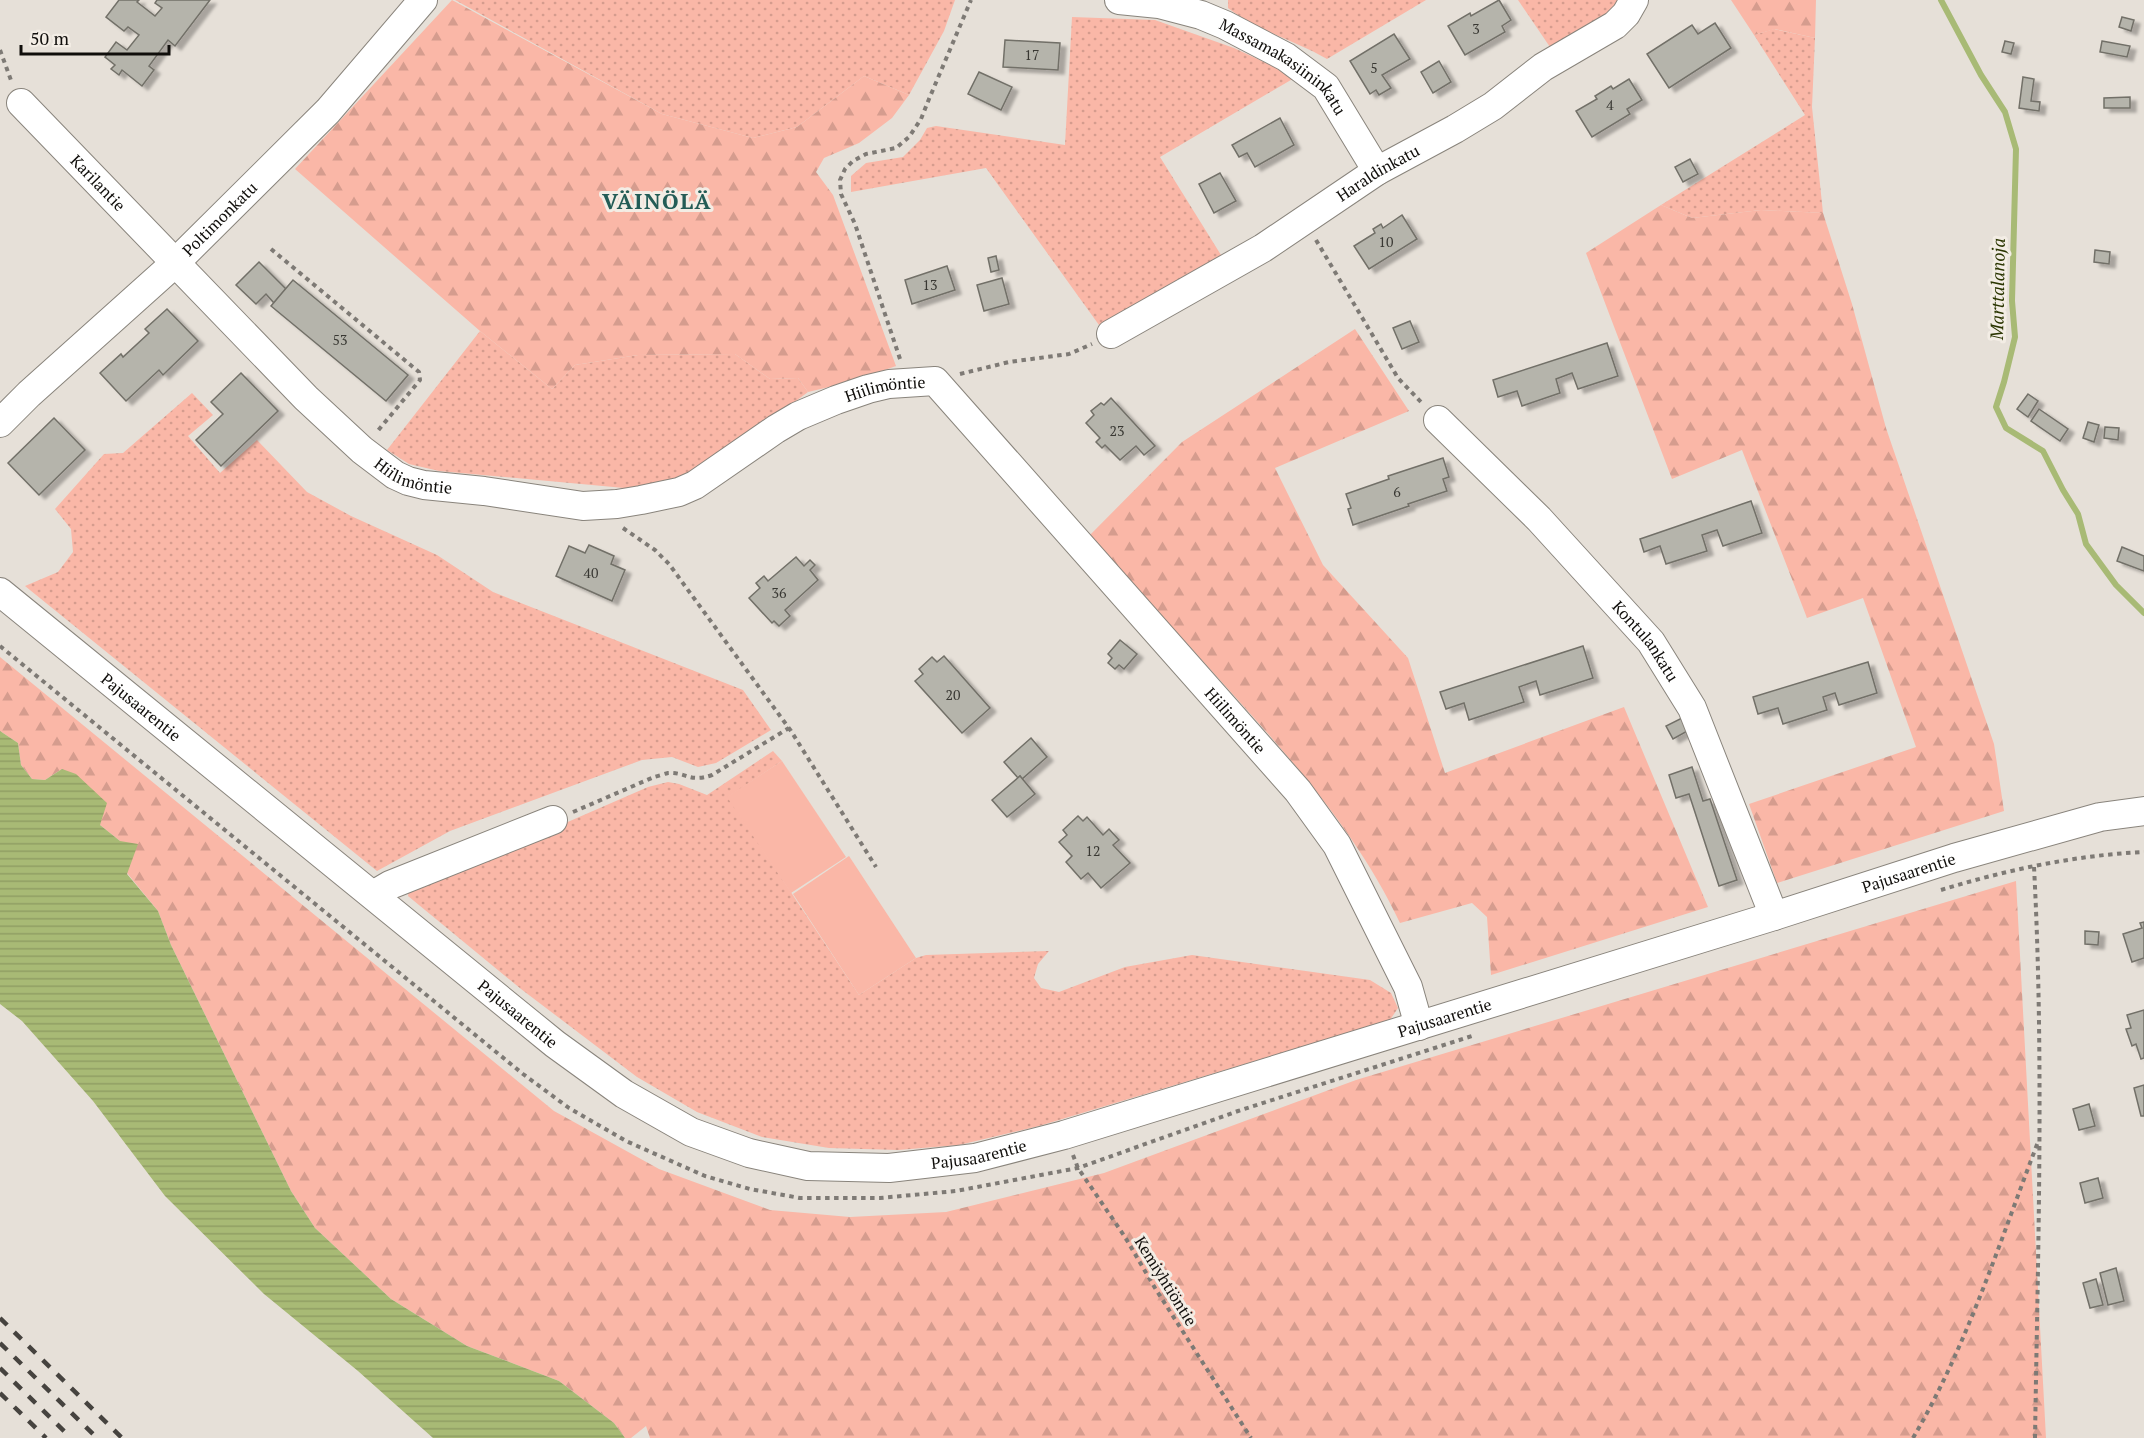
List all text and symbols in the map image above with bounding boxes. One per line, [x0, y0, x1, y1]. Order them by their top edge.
street label: Massamakasiininkatu [1216, 13, 1351, 119]
scale bar [21, 18, 170, 56]
house number: 3 [1472, 19, 1480, 38]
text: 50 m [30, 26, 70, 50]
house number: 17 [1025, 45, 1039, 64]
house number: 5 [1370, 58, 1378, 77]
house number: 4 [1606, 95, 1614, 114]
street label: Haraldinkatu [1332, 139, 1423, 206]
street label: Karilantie [66, 150, 131, 216]
street label: Poltimonkatu [177, 177, 262, 261]
district label: VÄINÖLÄ [602, 186, 712, 215]
house number: 10 [1379, 232, 1393, 251]
water label: Marttalanoja [1984, 238, 2010, 341]
house number: 13 [923, 275, 937, 294]
house number: 53 [333, 330, 347, 349]
street label: Hiilimöntie [842, 371, 926, 407]
house number: 23 [1110, 421, 1124, 440]
street label: Hiilimöntie [370, 452, 453, 499]
house number: 6 [1393, 482, 1401, 501]
house number: 40 [584, 563, 598, 582]
house number: 36 [772, 583, 787, 602]
street label: Kontulankatu [1608, 596, 1684, 686]
street label: Pajusaarentie [97, 668, 186, 746]
street label: Hiilimöntie [1200, 682, 1271, 758]
house number: 20 [946, 685, 960, 704]
house number: 12 [1086, 841, 1100, 860]
street label: Pajusaarentie [1859, 847, 1958, 898]
street label: Pajusaarentie [473, 975, 563, 1053]
street label: Pajusaarentie [1395, 993, 1494, 1042]
street label: Pajusaarentie [930, 1134, 1029, 1174]
street label: Kemiyhtiöntie [1130, 1232, 1202, 1330]

